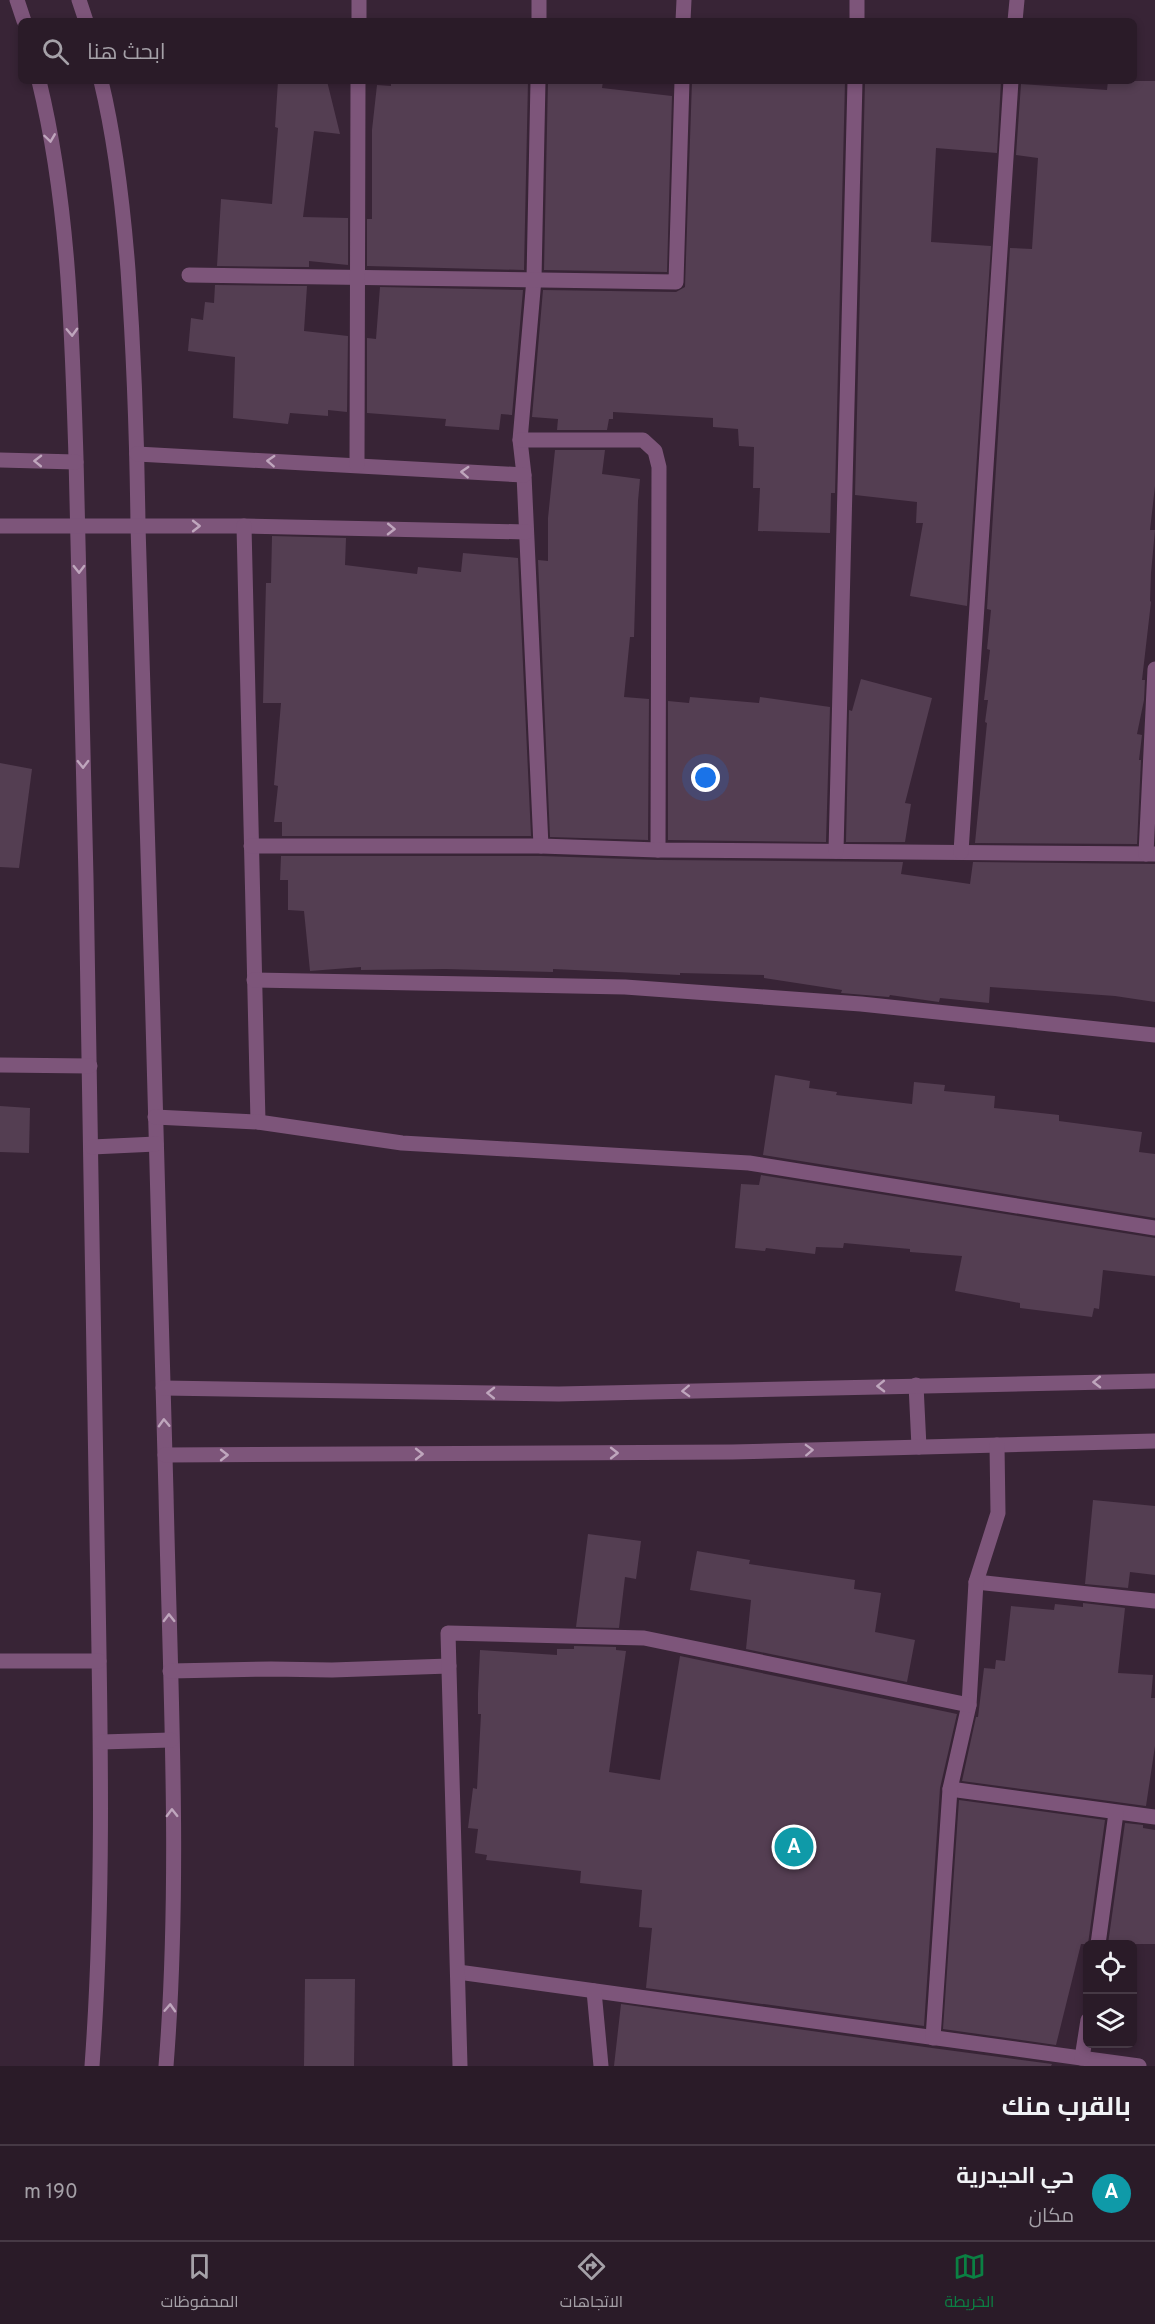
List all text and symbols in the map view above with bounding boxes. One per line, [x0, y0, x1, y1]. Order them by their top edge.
search box [18, 18, 1137, 84]
icon: search [39, 35, 72, 68]
text: ابحث هنا [87, 40, 166, 67]
one-way arrow [44, 134, 56, 143]
one-way arrow [66, 327, 78, 336]
one-way arrow [33, 455, 42, 467]
one-way arrow [266, 455, 275, 468]
one-way arrow [461, 465, 470, 478]
one-way arrow [192, 520, 201, 532]
one-way arrow [387, 523, 396, 535]
one-way arrow [73, 564, 85, 573]
one-way arrow [77, 759, 90, 768]
your location [691, 763, 720, 792]
one-way arrow [1092, 1376, 1101, 1388]
one-way arrow [876, 1380, 885, 1392]
one-way arrow [681, 1385, 690, 1397]
one-way arrow [486, 1387, 495, 1399]
one-way arrow [158, 1418, 171, 1427]
one-way arrow [804, 1444, 813, 1456]
one-way arrow [609, 1447, 618, 1459]
one-way arrow [414, 1448, 423, 1460]
one-way arrow [219, 1449, 228, 1461]
one-way arrow [163, 1613, 175, 1622]
one-way arrow [166, 1808, 178, 1817]
pin: A [774, 1824, 814, 1870]
map controls [1083, 1940, 1137, 2048]
button: locate [1083, 1940, 1137, 1994]
button: layers [1083, 1994, 1137, 2048]
one-way arrow [163, 2003, 176, 2012]
text: بالقرب منك [1002, 2092, 1131, 2125]
text: حي الحيدرية [956, 2164, 1074, 2191]
text: 190 m [24, 2180, 78, 2206]
text: A [1104, 2180, 1119, 2206]
text: مكان [1029, 2204, 1074, 2230]
tab: المحفوظات [161, 2250, 239, 2316]
tab: الاتجاهات [560, 2250, 623, 2316]
tab: الخريطة [944, 2250, 994, 2316]

